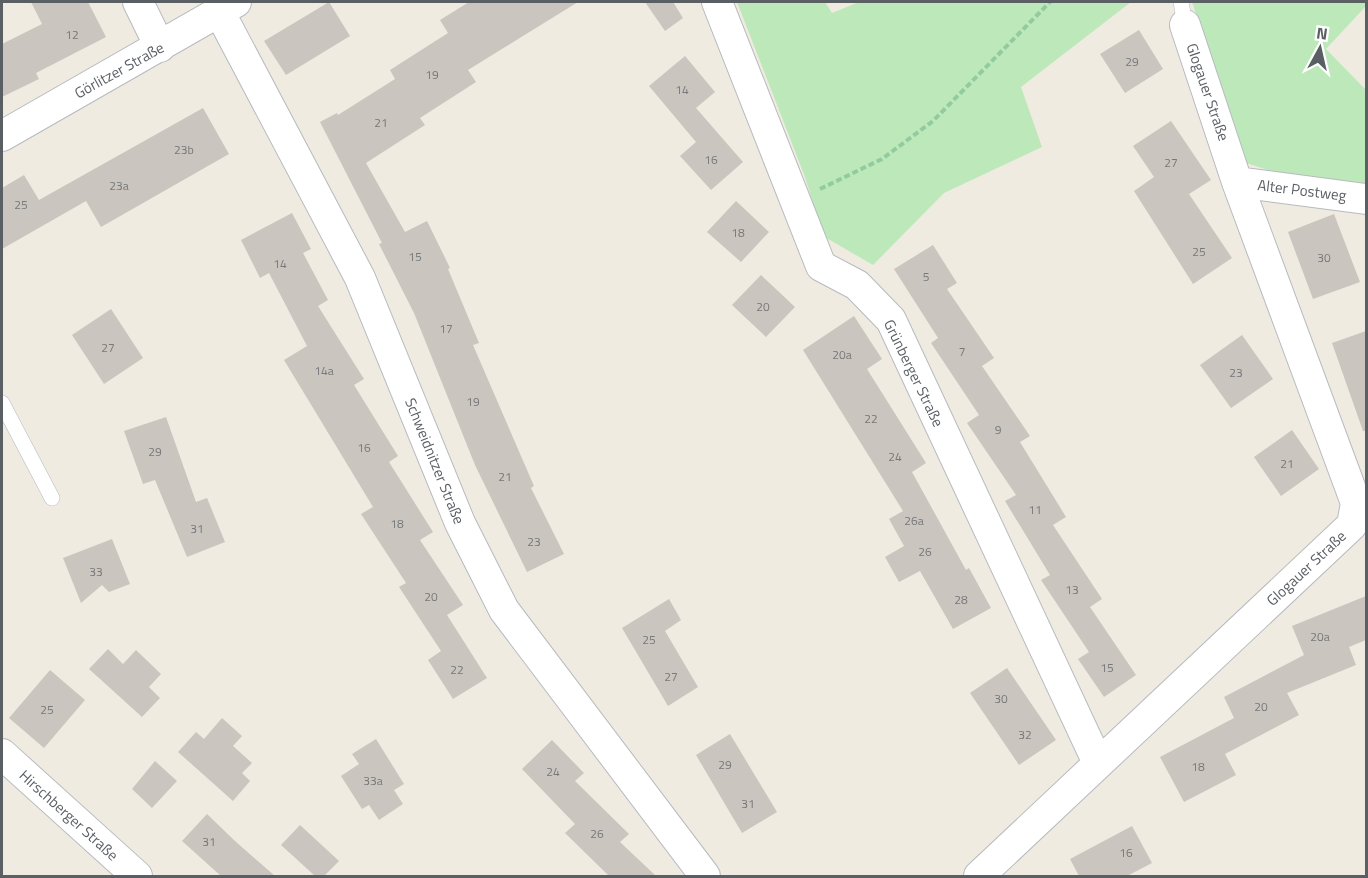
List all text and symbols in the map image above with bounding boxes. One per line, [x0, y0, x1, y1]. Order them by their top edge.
north arrow [1290, 18, 1350, 78]
text: N [1315, 20, 1329, 46]
house number: 12 [65, 25, 79, 44]
street label: Görlitzer Straße [70, 36, 168, 104]
street label: Glogauer Straße [1181, 40, 1235, 144]
house number: 29 [1125, 52, 1139, 71]
house number: 19 [425, 65, 439, 84]
house number: 14 [675, 80, 689, 99]
house number: 21 [374, 113, 388, 132]
house number: 23b [174, 140, 194, 159]
house number: 16 [704, 150, 718, 169]
house number: 27 [1164, 153, 1178, 172]
street label: Alter Postweg [1256, 173, 1348, 207]
house number: 23a [109, 176, 129, 195]
house number: 25 [14, 195, 28, 214]
house number: 18 [731, 223, 745, 242]
house number: 25 [1192, 242, 1206, 261]
house number: 15 [408, 247, 422, 266]
house number: 30 [1317, 248, 1331, 267]
house number: 14 [273, 254, 287, 273]
house number: 5 [923, 267, 930, 286]
house number: 20 [756, 297, 770, 316]
street label: Grünberger Straße [878, 315, 950, 431]
house number: 17 [439, 319, 453, 338]
house number: 27 [101, 338, 115, 357]
house number: 7 [959, 342, 965, 361]
house number: 20a [832, 345, 852, 364]
house number: 14a [314, 361, 334, 380]
house number: 23 [1229, 363, 1243, 382]
house number: 19 [466, 392, 480, 411]
street label: Schweidnitzer Straße [399, 394, 471, 528]
house number: 22 [864, 409, 878, 428]
house number: 9 [995, 420, 1002, 439]
house number: 16 [357, 438, 371, 457]
house number: 29 [148, 442, 162, 461]
house number: 24 [888, 447, 902, 466]
house number: 21 [1280, 454, 1294, 473]
house number: 21 [498, 467, 512, 486]
house number: 11 [1028, 500, 1042, 519]
house number: 26a [904, 511, 924, 530]
house number: 18 [390, 514, 404, 533]
house number: 31 [190, 519, 204, 538]
street label: Glogauer Straße [1261, 525, 1351, 611]
house number: 23 [527, 532, 541, 551]
house number: 26 [918, 542, 932, 561]
house number: 33 [89, 562, 103, 581]
house number: 13 [1065, 580, 1079, 599]
house number: 20 [424, 587, 438, 606]
house number: 28 [954, 590, 968, 609]
house number: 20a [1310, 627, 1330, 646]
house number: 25 [642, 630, 656, 649]
house number: 15 [1100, 658, 1114, 677]
house number: 22 [450, 660, 464, 679]
house number: 27 [664, 667, 678, 686]
house number: 30 [994, 689, 1008, 708]
house number: 20 [1254, 697, 1268, 716]
house number: 25 [40, 700, 54, 719]
house number: 32 [1018, 725, 1032, 744]
house number: 29 [718, 755, 732, 774]
house number: 18 [1191, 757, 1205, 776]
house number: 24 [546, 762, 560, 781]
street label: Hirschberger Straße [14, 764, 124, 866]
house number: 33a [363, 771, 383, 790]
house number: 31 [741, 794, 755, 813]
house number: 26 [590, 824, 604, 843]
house number: 31 [202, 832, 216, 851]
house number: 16 [1119, 843, 1133, 862]

